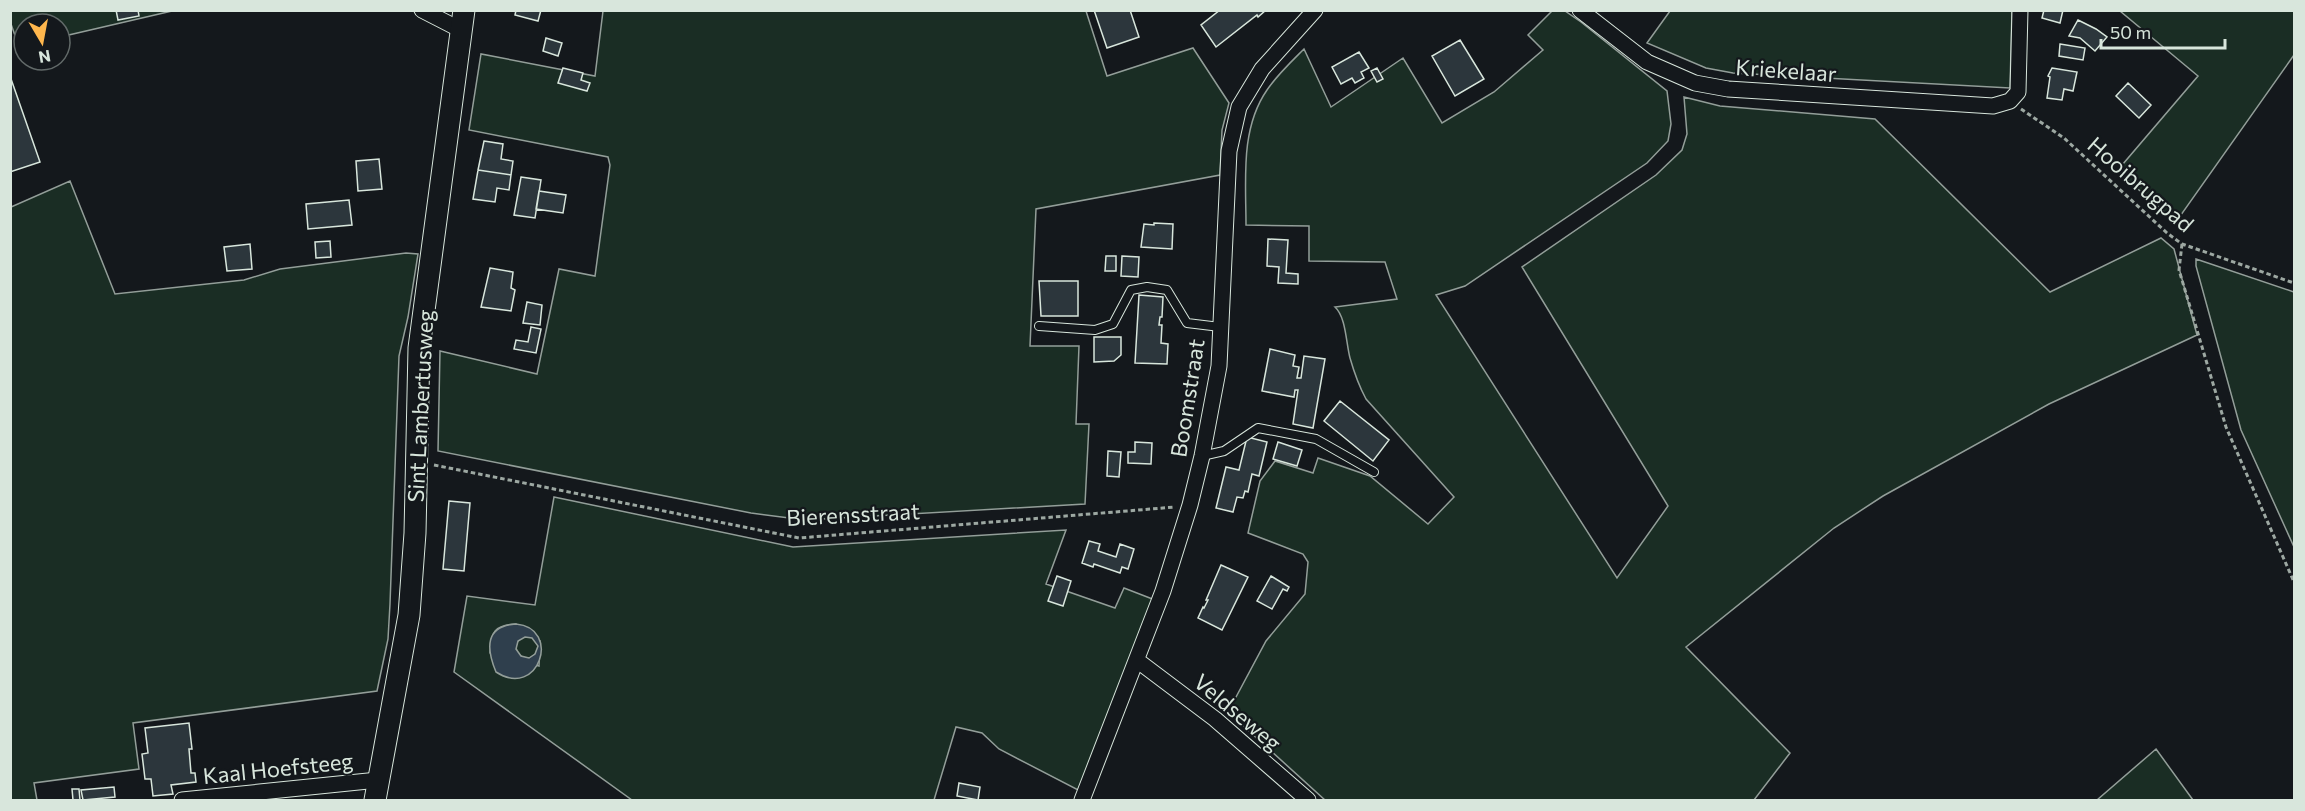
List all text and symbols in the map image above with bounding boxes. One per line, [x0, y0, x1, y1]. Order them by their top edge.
north arrow [12, 12, 72, 72]
scale bar [2101, 12, 2226, 50]
text: 50 m [2110, 21, 2151, 43]
text: N [37, 47, 52, 68]
street label: Kriekelaar [1735, 53, 1838, 87]
street label: Hooibrugpad [2082, 131, 2200, 237]
street label: Sint Lambertusweg [401, 309, 439, 503]
street label: Boomstraat [1164, 337, 1210, 459]
street label: Bierensstraat [786, 497, 920, 531]
street label: Veldseweg [1189, 668, 1287, 756]
street label: Kaal Hoefsteeg [202, 747, 355, 789]

